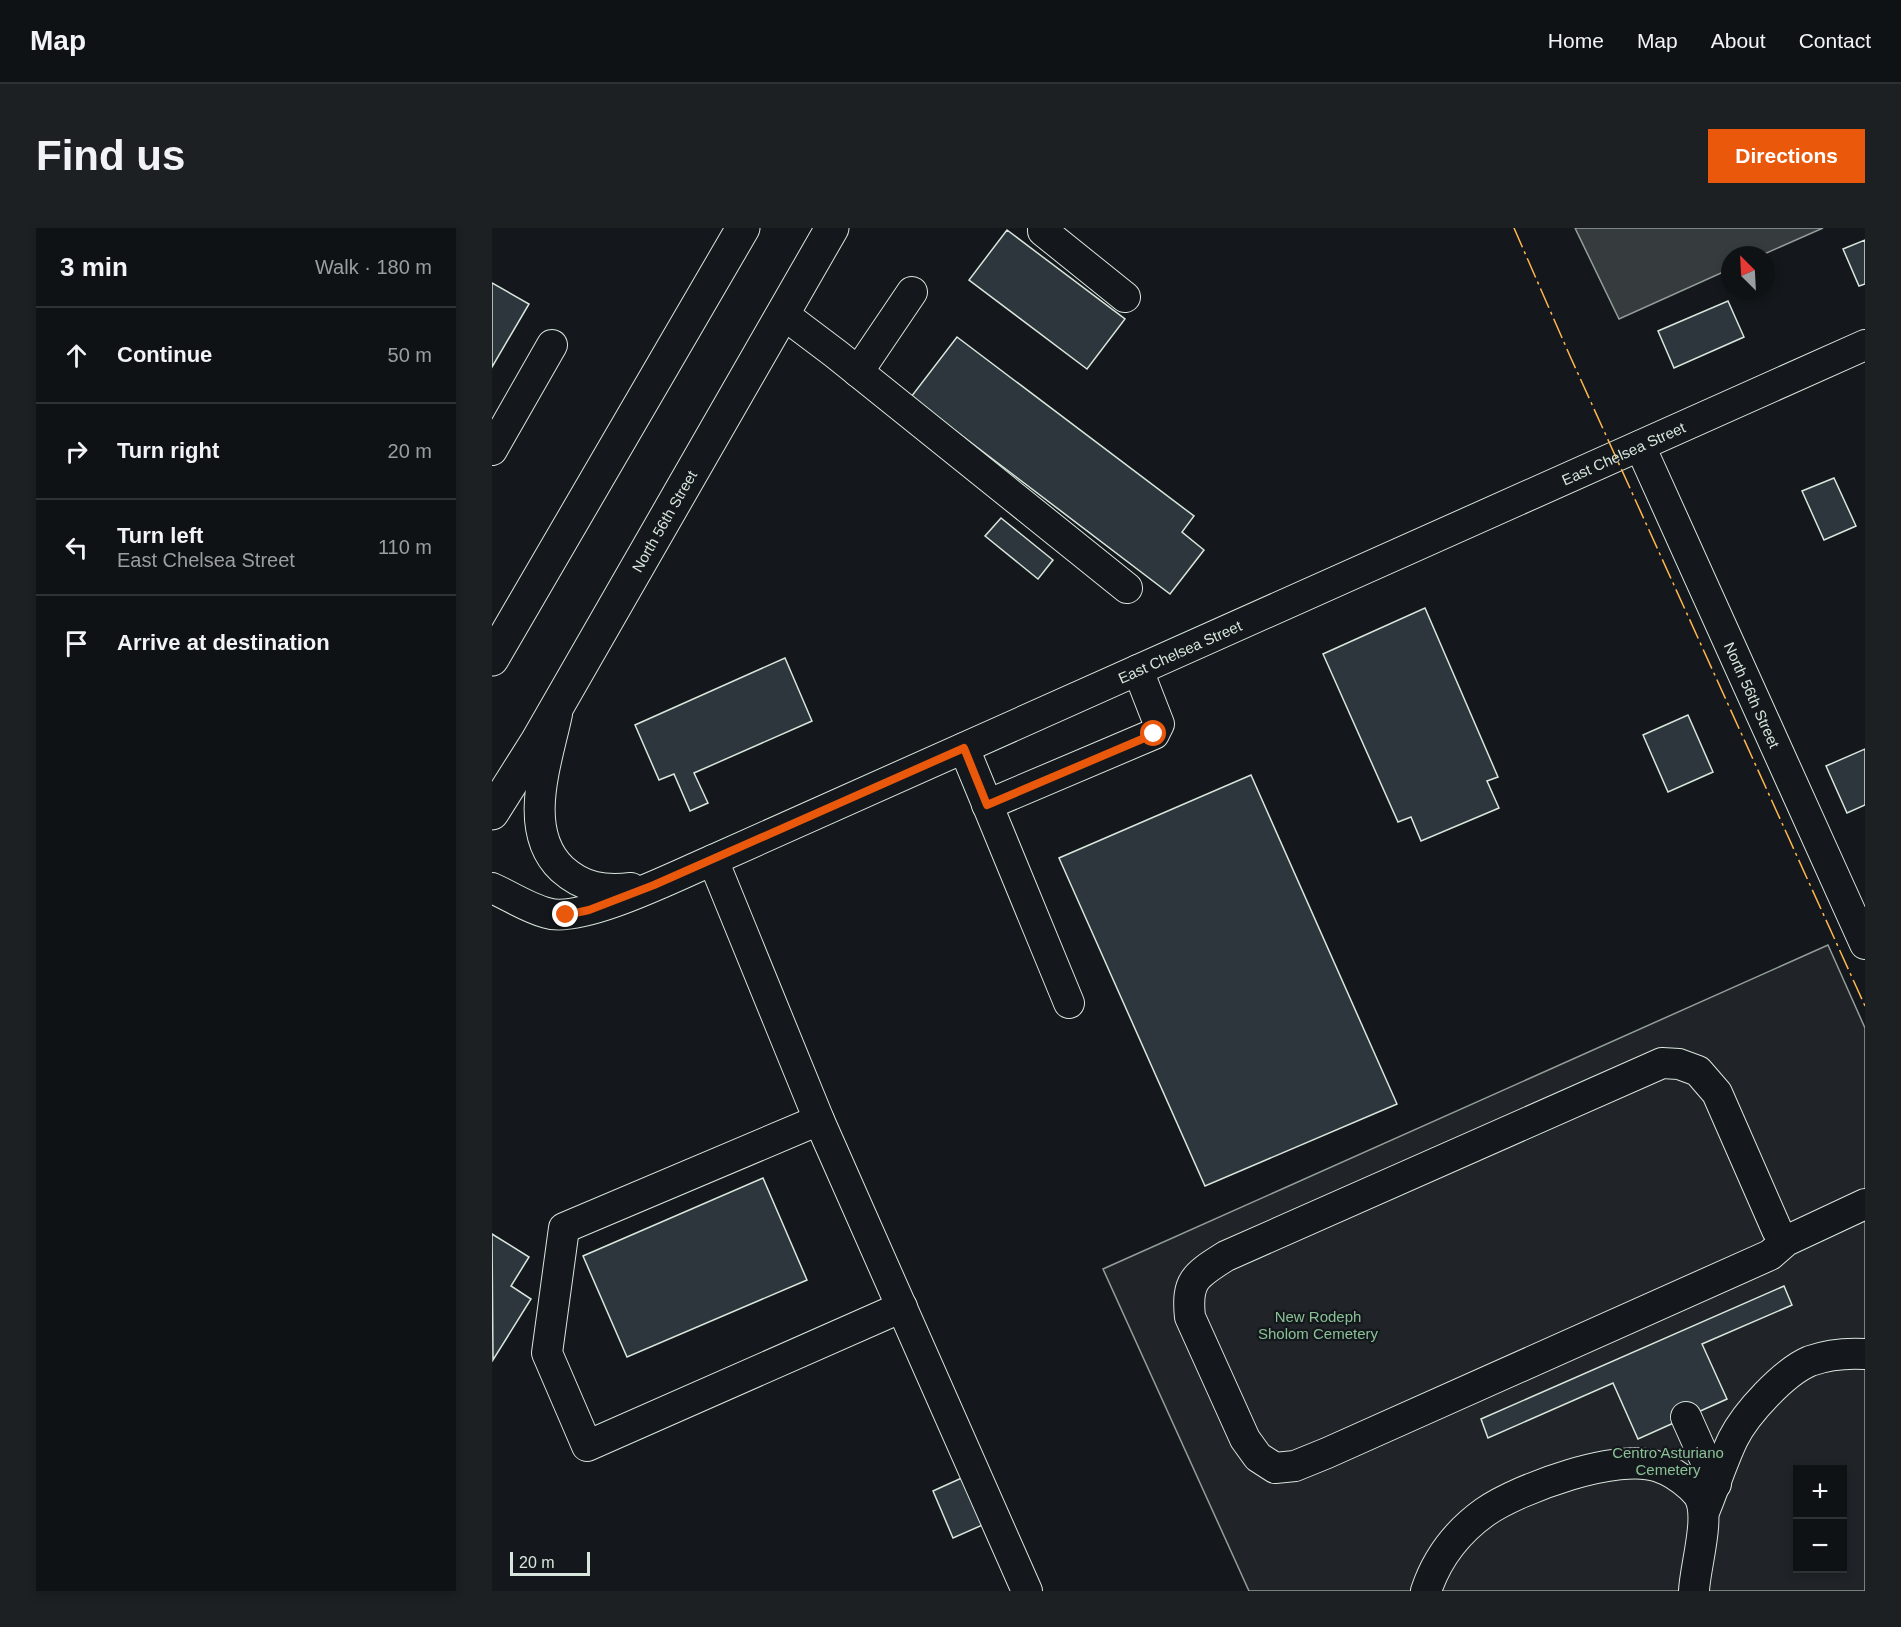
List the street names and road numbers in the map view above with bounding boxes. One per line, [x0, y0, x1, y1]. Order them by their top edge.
street label: East Chelsea Street [1559, 418, 1688, 488]
street label: North 56th Street [628, 466, 700, 575]
street label: East Chelsea Street [1115, 616, 1245, 686]
street label: North 56th Street [1721, 639, 1784, 751]

